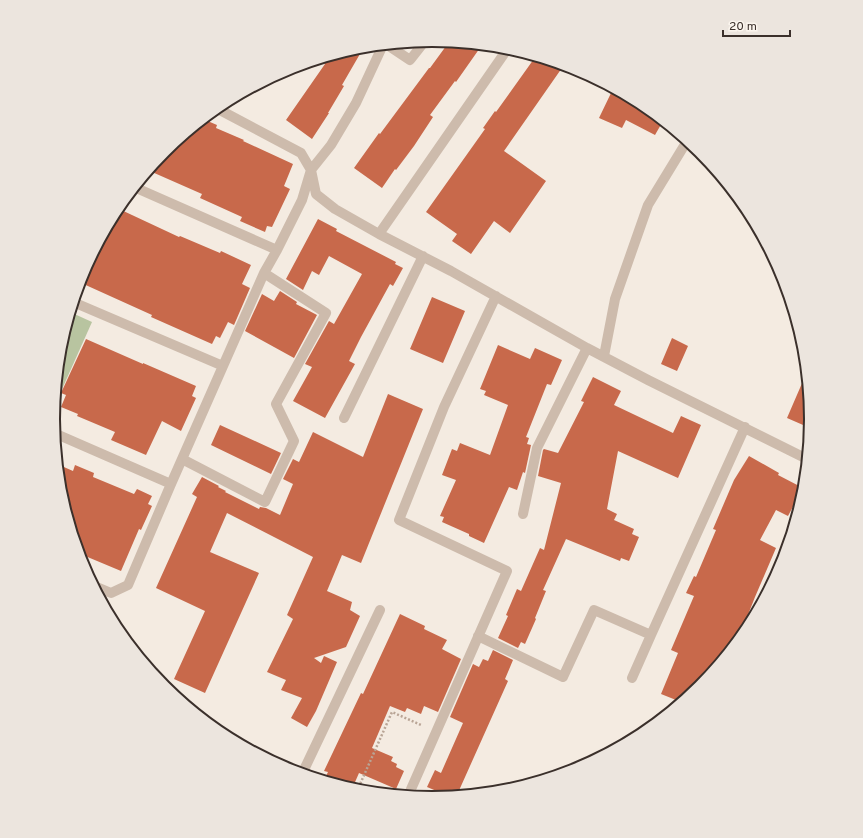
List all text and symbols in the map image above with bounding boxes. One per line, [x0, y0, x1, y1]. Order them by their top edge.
scale bar [723, 12, 790, 38]
text: 20 m [729, 19, 757, 35]

